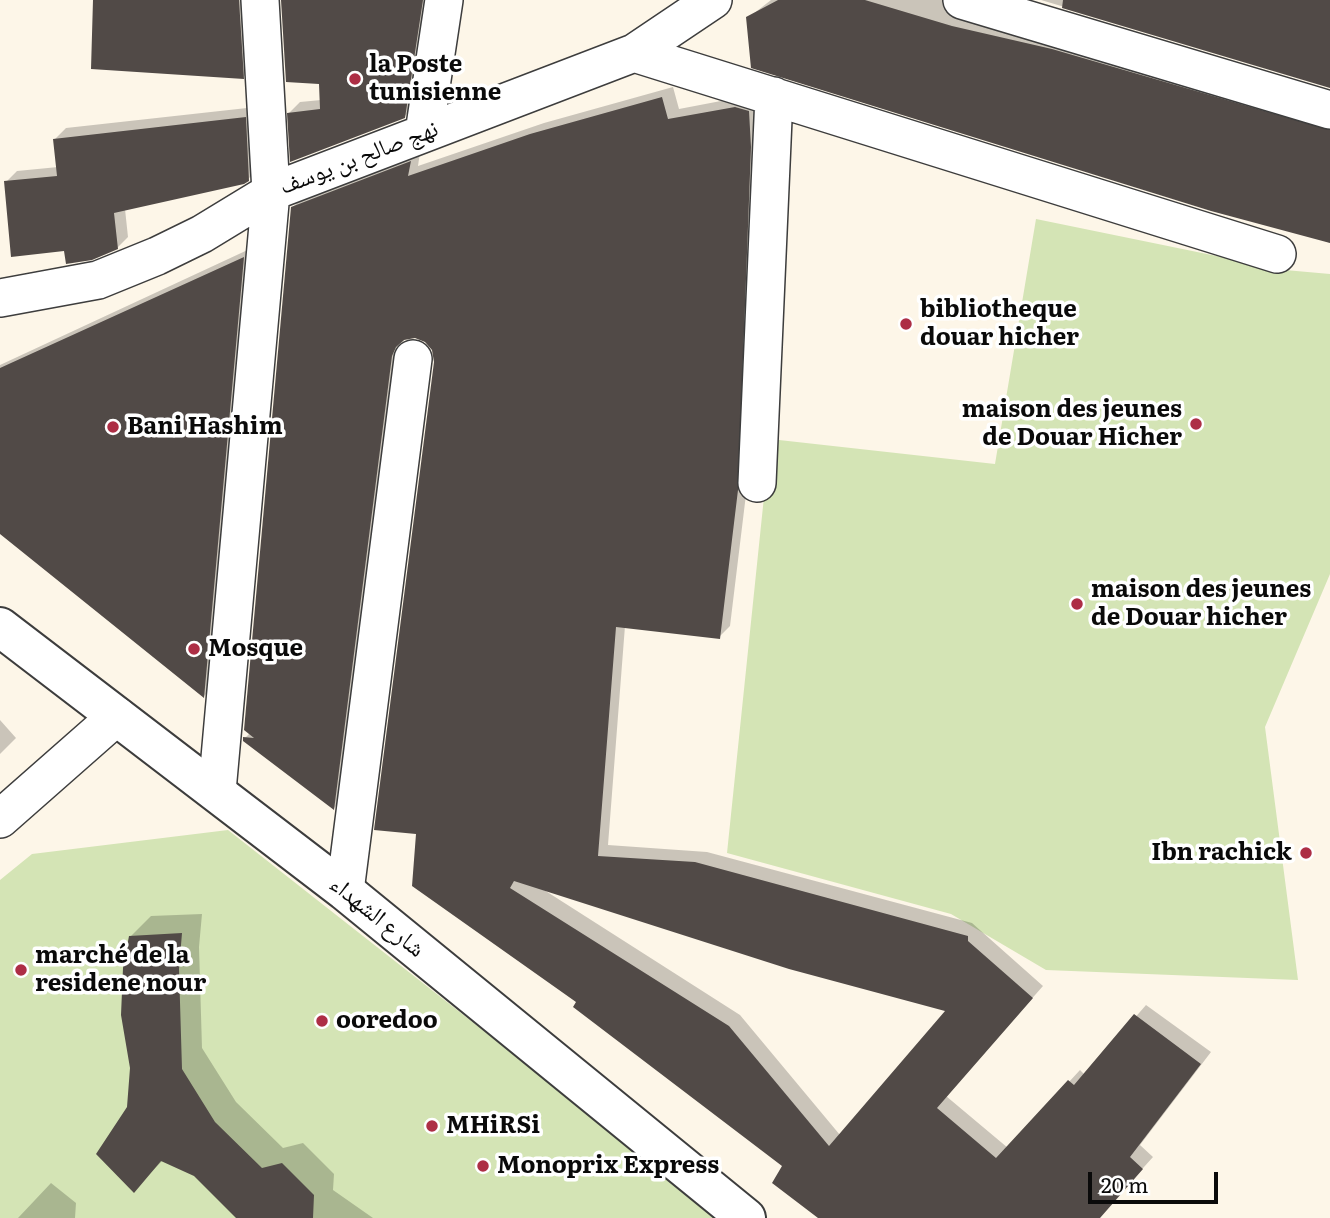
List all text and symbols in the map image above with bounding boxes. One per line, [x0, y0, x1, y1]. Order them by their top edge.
place label: la Poste tunisienne [369, 51, 501, 107]
marker: la Poste tunisienne [347, 71, 363, 87]
street label: نهج صالح بن يوسف [276, 115, 442, 201]
place label: bibliotheque douar hicher [920, 296, 1079, 352]
marker: bibliotheque douar hicher [898, 316, 914, 332]
place label: maison des jeunes de Douar Hicher [962, 396, 1182, 452]
place label: Bani Hashim [127, 413, 283, 441]
marker: maison des jeunes de Douar Hicher [1188, 416, 1204, 432]
marker: Bani Hashim [105, 419, 121, 435]
place label: maison des jeunes de Douar hicher [1091, 576, 1311, 632]
marker: maison des jeunes de Douar hicher [1069, 596, 1085, 612]
place label: Mosque [208, 635, 303, 663]
marker: Mosque [186, 641, 202, 657]
place label: Ibn rachick [1151, 839, 1292, 867]
marker: Ibn rachick [1298, 845, 1314, 861]
street label: شارع الشهداء [324, 870, 430, 964]
place label: marché de la residene nour [35, 942, 206, 998]
marker: marché de la residene nour [13, 962, 29, 978]
place label: ooredoo [336, 1007, 438, 1035]
marker: ooredoo [314, 1013, 330, 1029]
place label: MHiRSi [446, 1112, 540, 1140]
marker: MHiRSi [424, 1118, 440, 1134]
place label: Monoprix Express [497, 1152, 719, 1180]
marker: Monoprix Express [475, 1158, 491, 1174]
scale bar [1092, 1158, 1222, 1202]
text: 20 m [1101, 1168, 1148, 1199]

